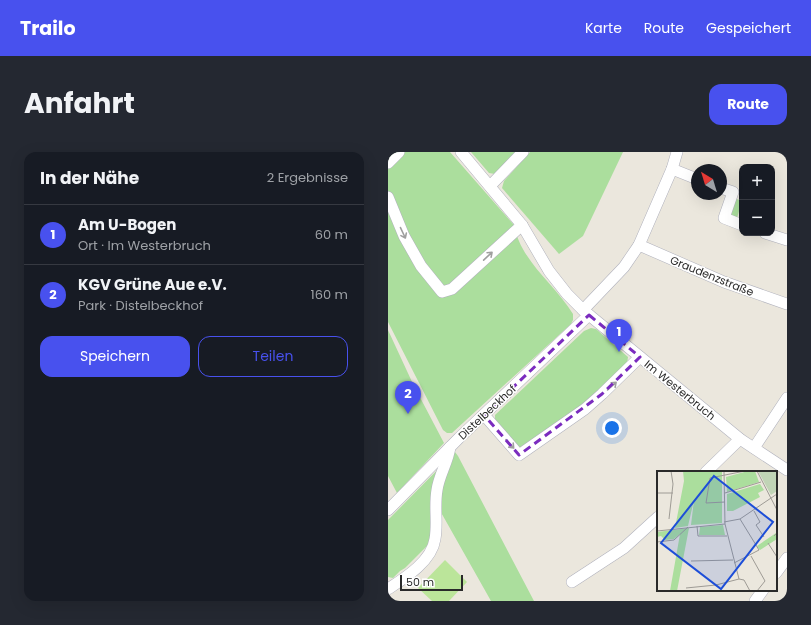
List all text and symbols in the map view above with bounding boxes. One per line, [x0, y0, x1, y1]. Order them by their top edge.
text: Trailo [20, 15, 76, 42]
text: Karte [585, 18, 622, 38]
text: Route [644, 18, 684, 38]
text: Gespeichert [706, 18, 791, 38]
text: Anfahrt [24, 84, 135, 123]
button: Route [709, 84, 787, 125]
north arrow [691, 164, 727, 200]
map controls [739, 164, 775, 236]
button: + [739, 164, 775, 200]
text: In der Nähe [40, 166, 139, 190]
text: 2 Ergebnisse [267, 168, 348, 187]
button: − [739, 200, 775, 236]
text: Am U-Bogen [78, 214, 176, 235]
text: 1 [51, 225, 55, 244]
text: 60 m [315, 225, 348, 244]
one-way arrow [400, 227, 407, 239]
text: Ort · Im Westerbruch [78, 236, 211, 255]
one-way arrow [483, 252, 493, 261]
street label: Graudenzstraße [668, 252, 756, 300]
text: KGV Grüne Aue e.V. [78, 274, 227, 295]
text: 2 [49, 285, 57, 304]
text: 160 m [311, 285, 348, 304]
text: Park · Distelbeckhof [78, 296, 203, 315]
pin: 1 [606, 319, 632, 352]
button: Speichern [40, 336, 190, 377]
button: Teilen [198, 336, 348, 377]
street label: Im Westerbruch [641, 356, 719, 424]
pin: 2 [395, 381, 421, 414]
street label: Distelbeckhof [454, 381, 520, 443]
one-way arrow [606, 382, 616, 391]
your location [602, 418, 622, 438]
one-way arrow [505, 439, 514, 449]
inset map [657, 471, 777, 591]
scale bar [400, 573, 463, 592]
text: 50 m [406, 574, 434, 590]

